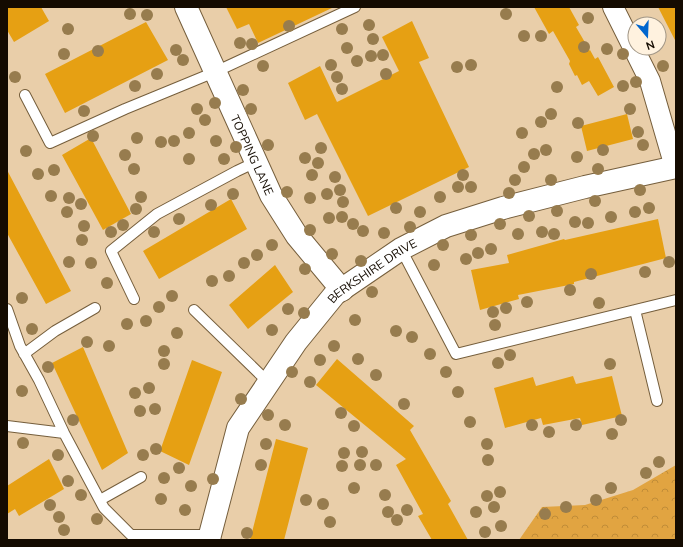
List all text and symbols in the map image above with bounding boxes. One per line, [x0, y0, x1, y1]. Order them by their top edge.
north arrow [627, 16, 667, 56]
text: N [644, 37, 656, 53]
street label: TOPPING LANE [228, 112, 277, 197]
street label: BERKSHIRE DRIVE [324, 235, 419, 306]

